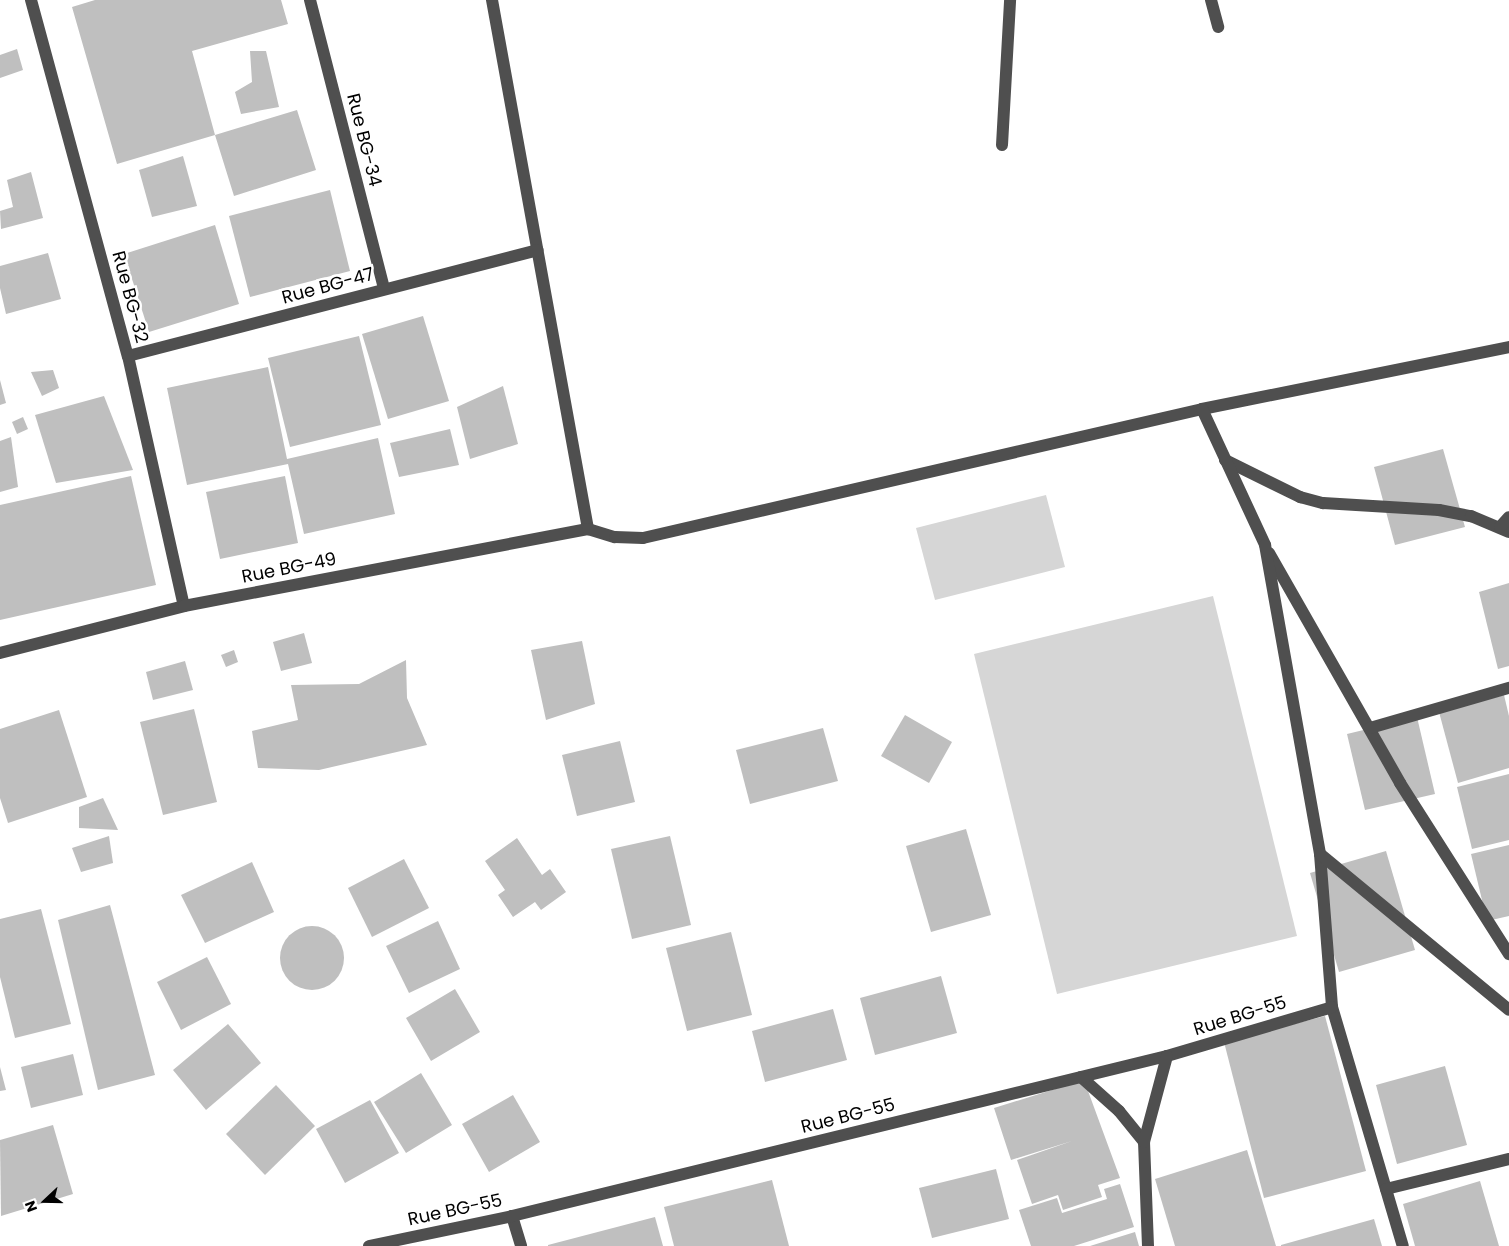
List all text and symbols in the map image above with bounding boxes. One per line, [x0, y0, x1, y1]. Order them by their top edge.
street label: Rue BG-34 [342, 91, 386, 189]
street label: Rue BG-32 [107, 249, 153, 345]
street label: Rue BG-47 [280, 263, 376, 309]
street label: Rue BG-49 [240, 548, 338, 588]
street label: Rue BG-55 [1191, 992, 1289, 1040]
street label: Rue BG-55 [799, 1094, 897, 1138]
north arrow [20, 1176, 70, 1226]
street label: Rue BG-55 [406, 1189, 504, 1231]
text: N [20, 1198, 42, 1215]

